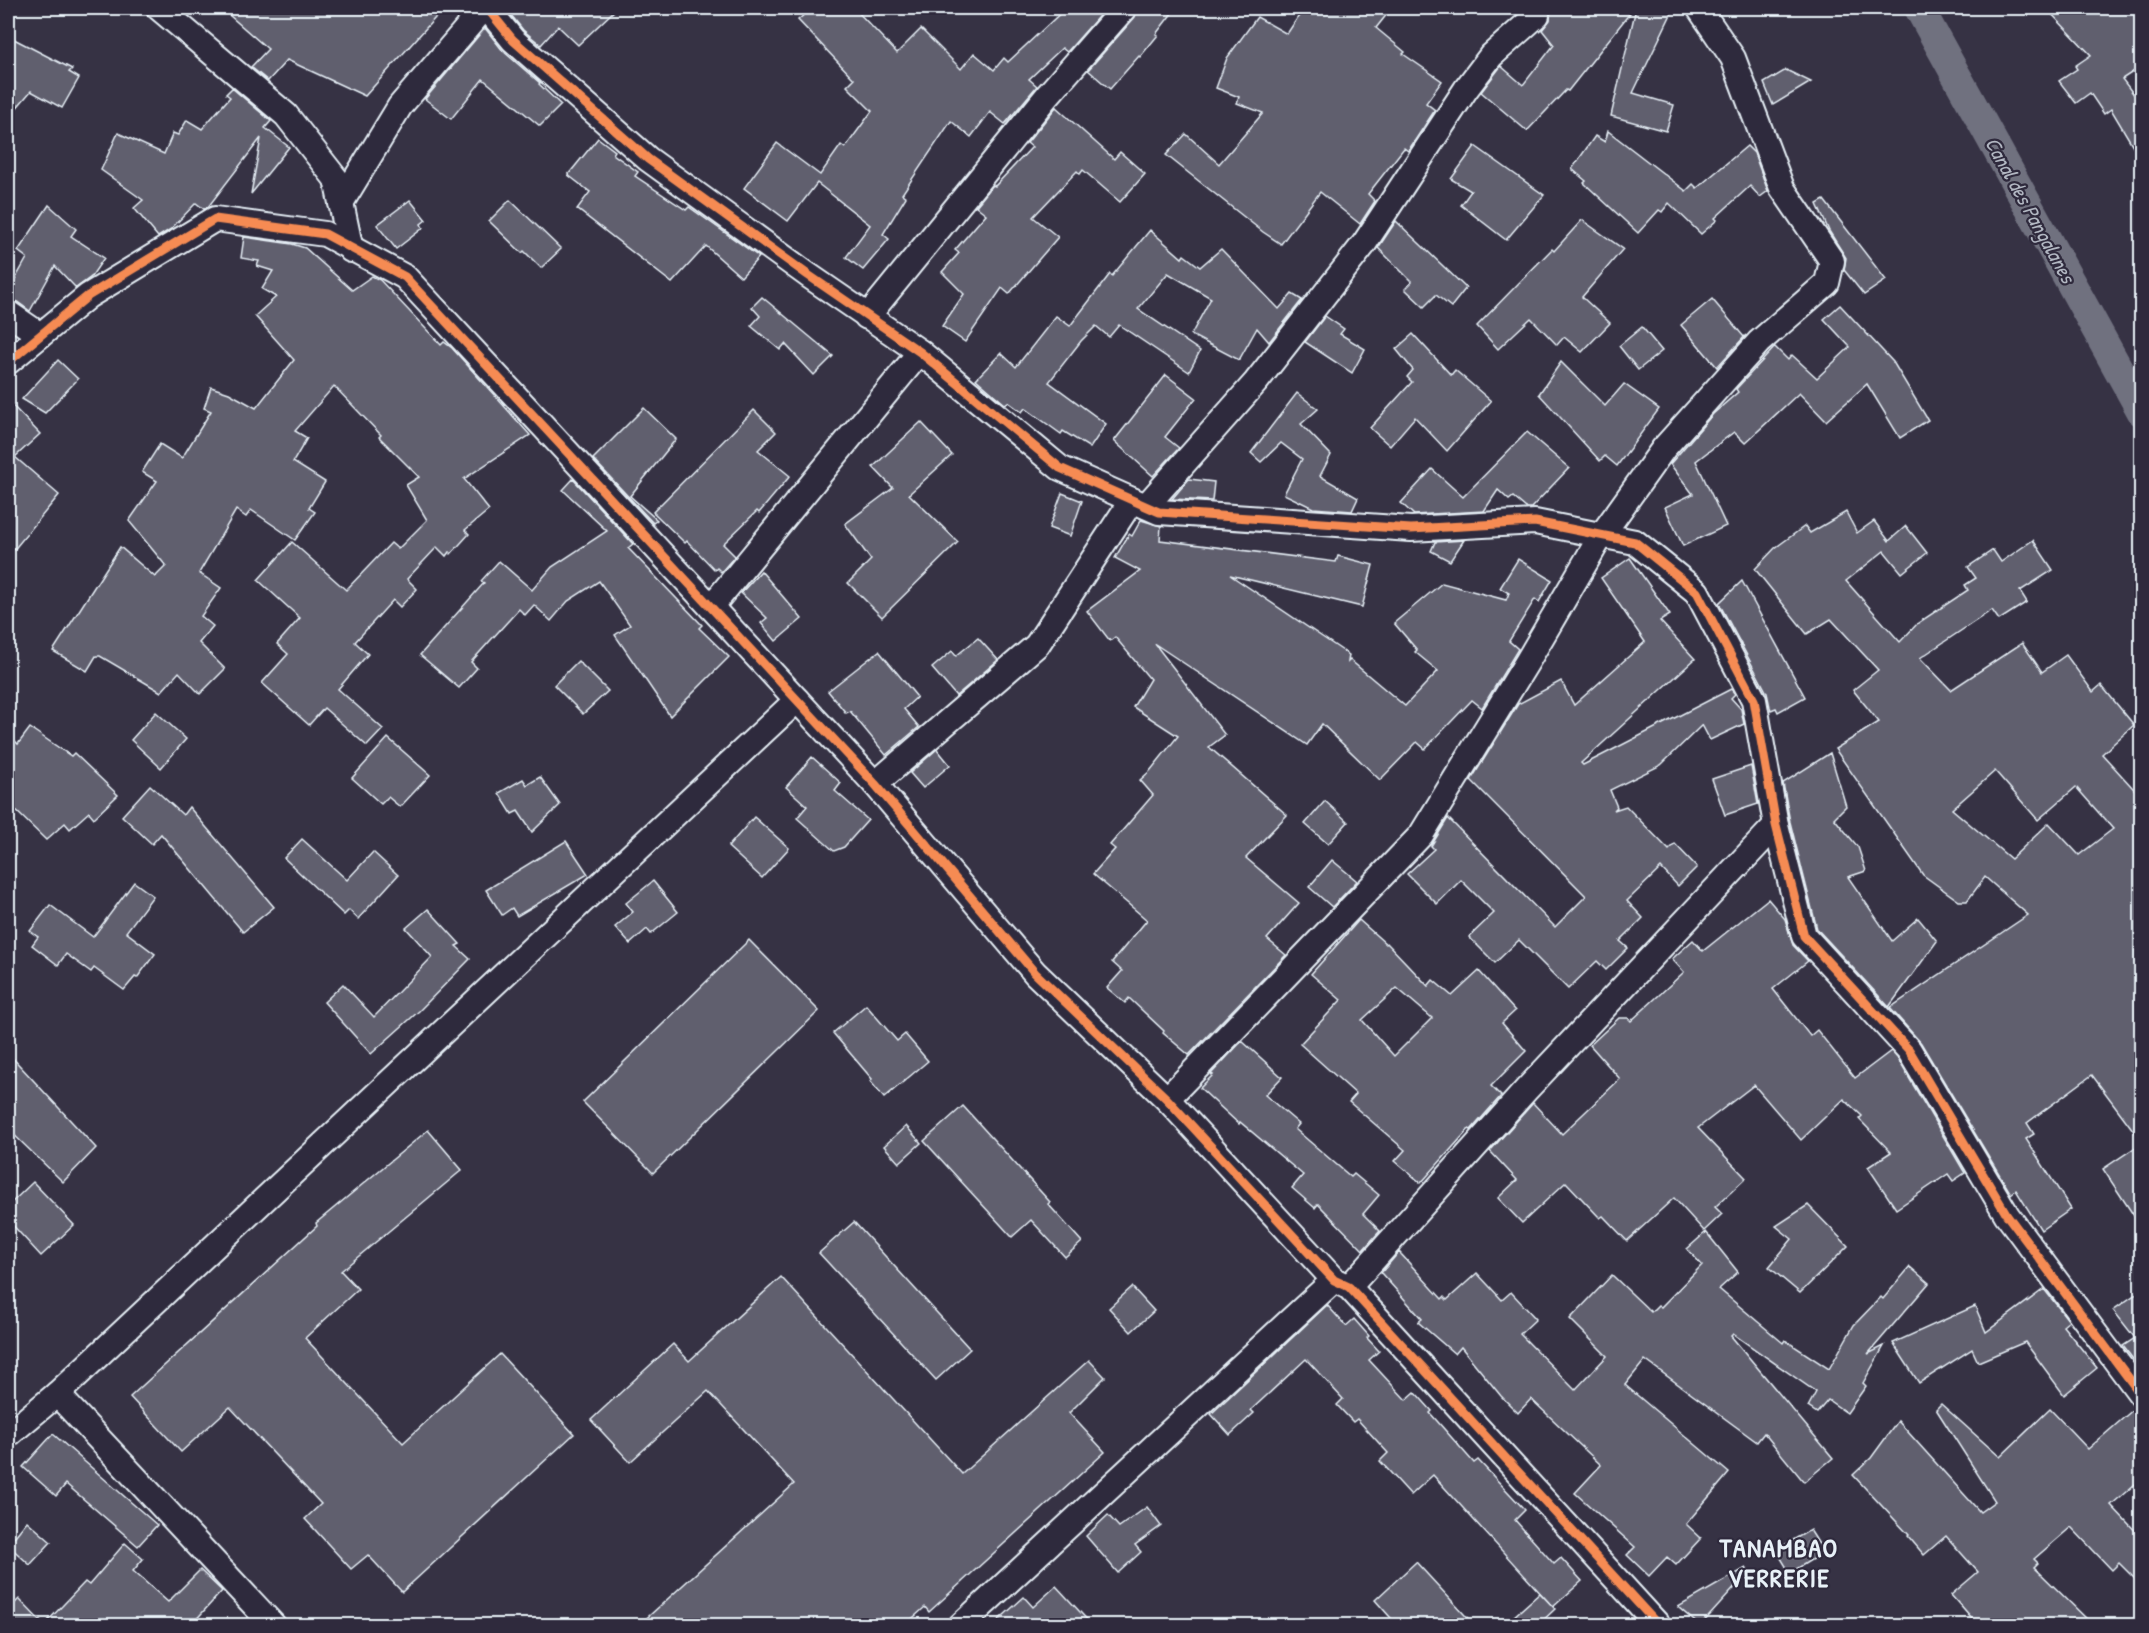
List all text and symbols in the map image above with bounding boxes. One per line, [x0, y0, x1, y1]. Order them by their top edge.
water label: Canal des Pangalanes [1978, 132, 2083, 290]
district label: TANAMBAO VERRERIE [1718, 1530, 1839, 1595]

